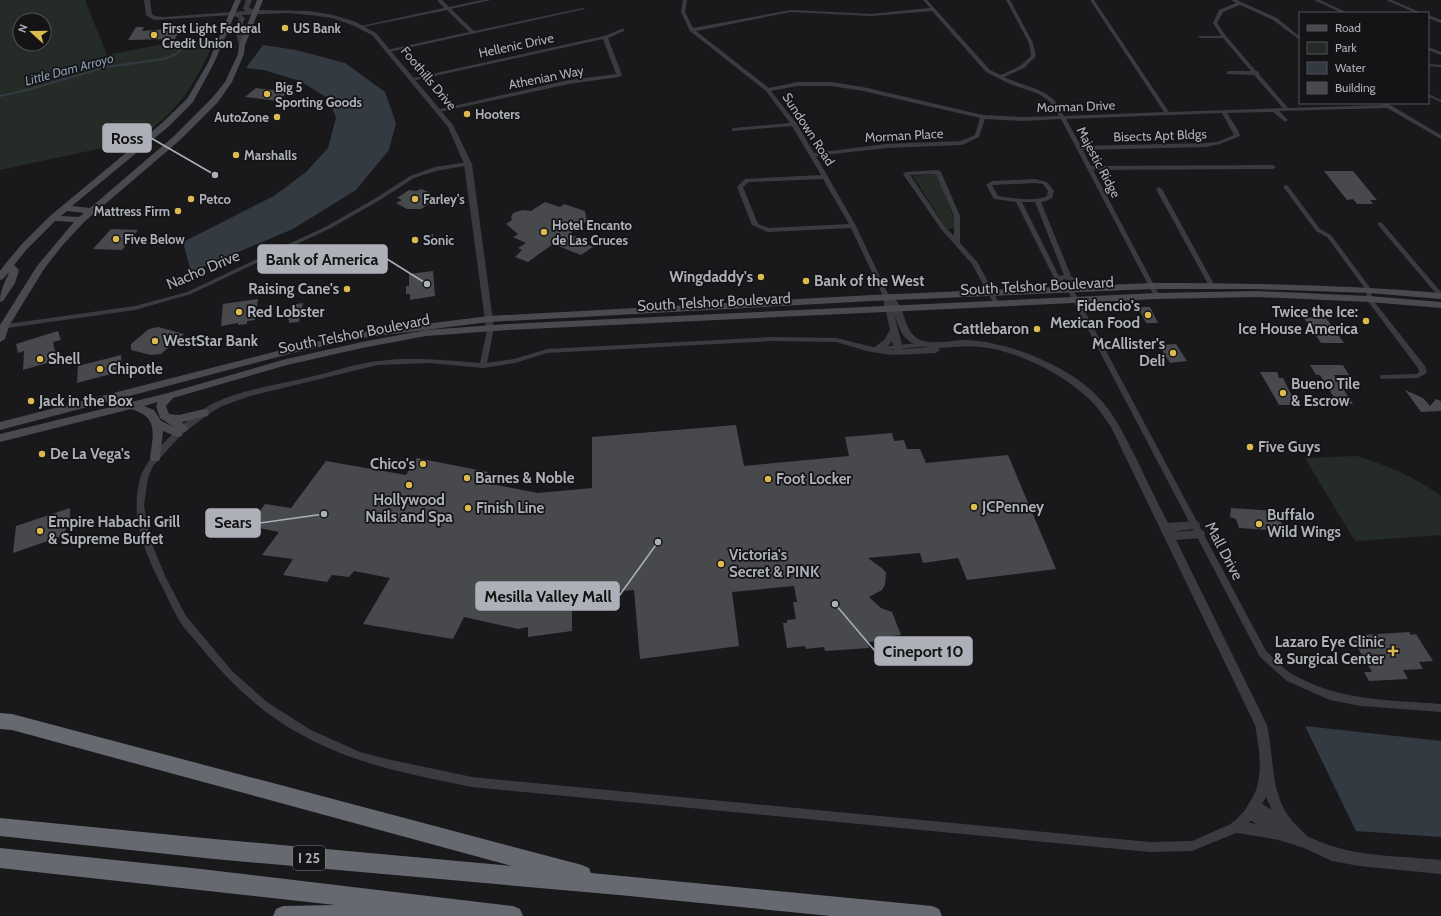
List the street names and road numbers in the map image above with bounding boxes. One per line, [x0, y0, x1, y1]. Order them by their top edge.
street label: Hellenic Drive [477, 29, 555, 61]
street label: Foothills Drive [398, 43, 460, 113]
street label: Athenian Way [507, 62, 586, 92]
street label: Sundown Road [779, 90, 839, 168]
street label: Morman Drive [1036, 97, 1116, 115]
street label: Majestic Ridge [1073, 124, 1125, 201]
street label: Morman Place [864, 125, 944, 145]
street label: Bisects Apt Bldgs [1113, 125, 1208, 145]
street label: Nacho Drive [164, 246, 243, 293]
street label: South Telshor Boulevard [960, 273, 1114, 299]
street label: South Telshor Boulevard [637, 289, 791, 315]
street label: South Telshor Boulevard [277, 311, 431, 357]
street label: Mall Drive [1201, 519, 1247, 583]
road number: I 25 [293, 846, 325, 870]

